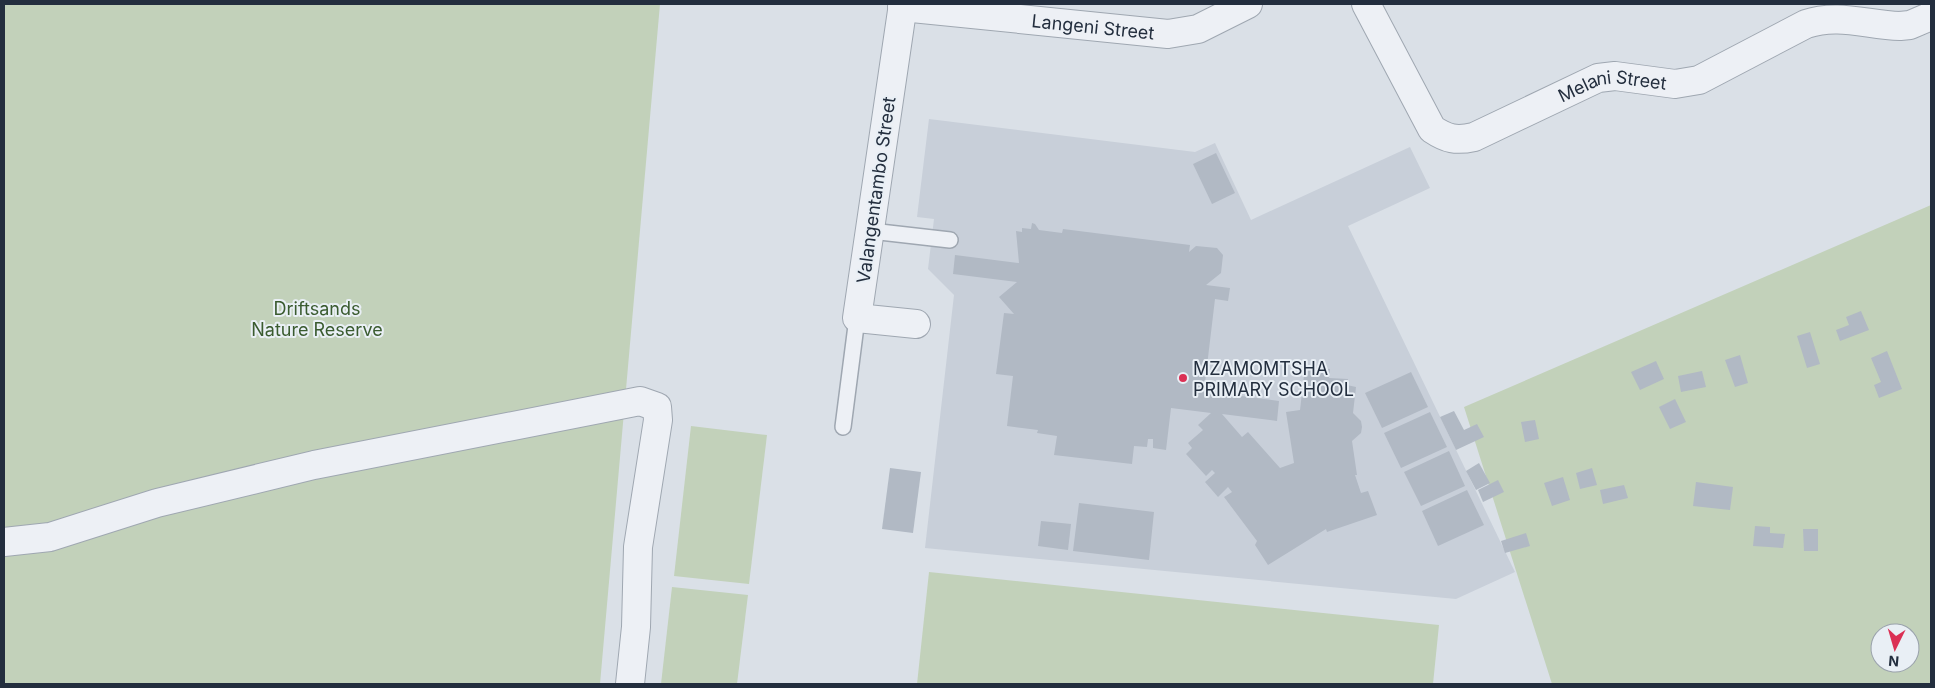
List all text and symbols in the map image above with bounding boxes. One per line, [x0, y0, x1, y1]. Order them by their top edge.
street label: Langeni Street [1031, 10, 1156, 43]
street label: Melani Street [1555, 65, 1668, 106]
street label: Valangentambo Street [852, 95, 900, 285]
park label: Driftsands Nature Reserve [251, 298, 383, 340]
place label: MZAMOMTSHA PRIMARY SCHOOL [1193, 358, 1354, 400]
marker: MZAMOMTSHA PRIMARY SCHOOL [1177, 372, 1189, 384]
north arrow [1870, 623, 1920, 673]
text: N [1888, 653, 1900, 670]

